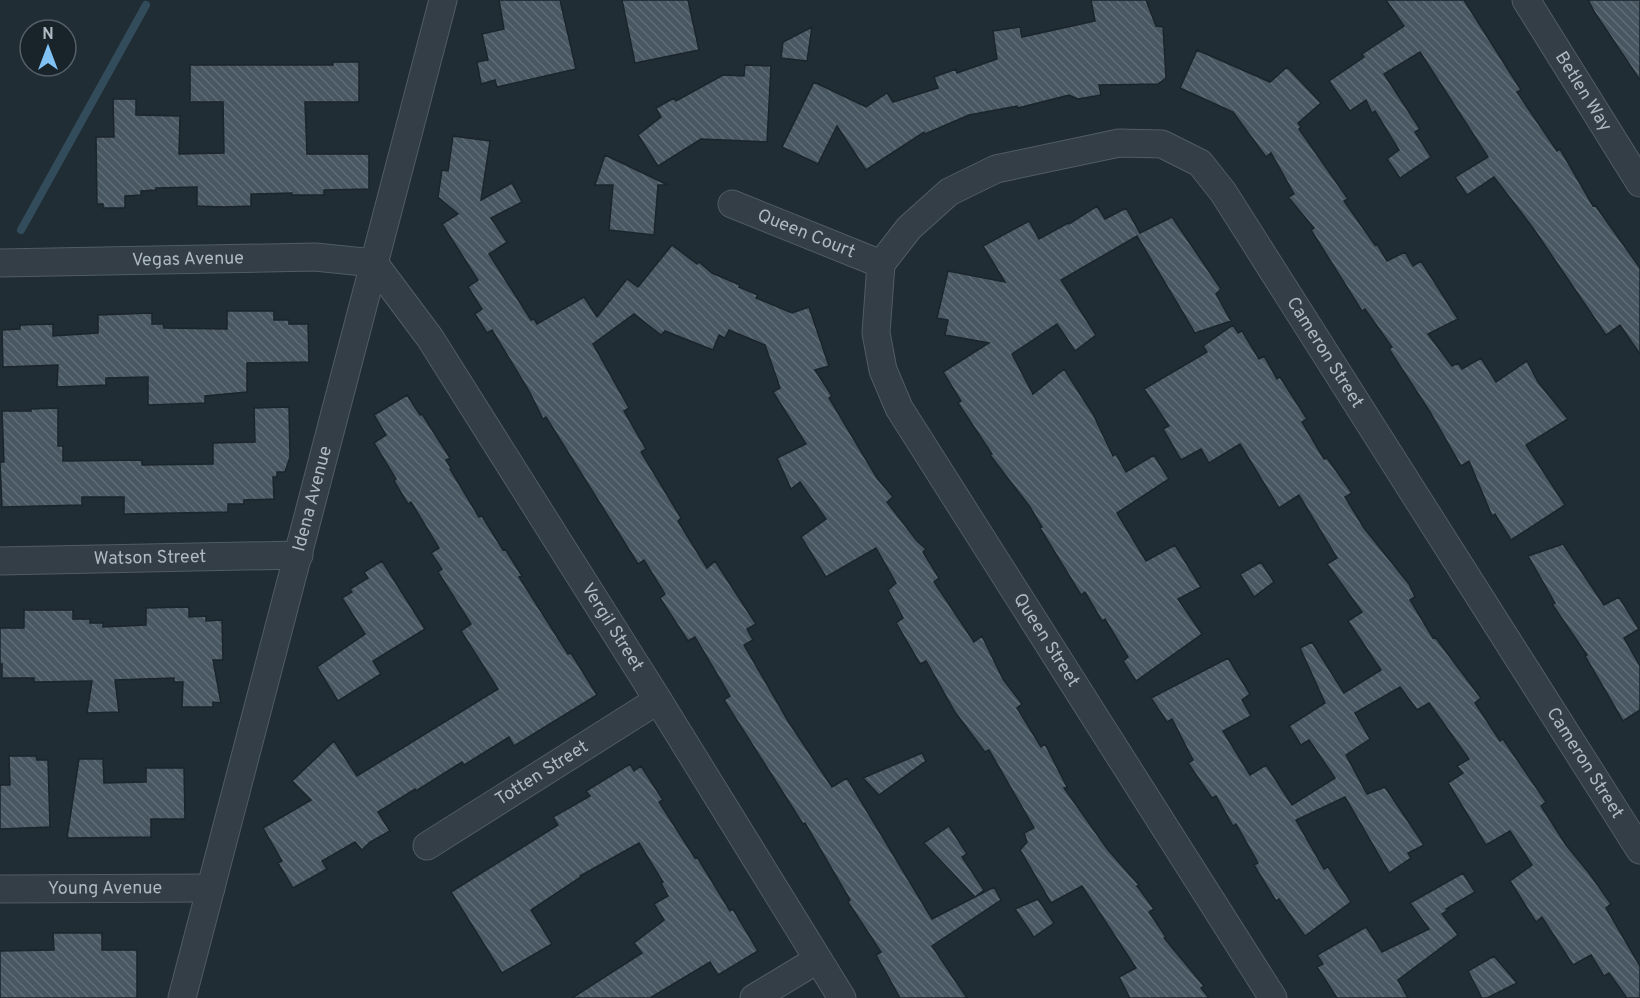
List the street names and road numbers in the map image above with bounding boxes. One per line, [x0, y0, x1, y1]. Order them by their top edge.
street label: Betlen Way [1549, 47, 1617, 136]
street label: Queen Court [754, 204, 859, 264]
street label: Vegas Avenue [132, 247, 244, 272]
street label: Cameron Street [1281, 293, 1368, 412]
street label: Idena Avenue [288, 443, 337, 554]
street label: Watson Street [93, 545, 207, 571]
street label: Vergil Street [576, 579, 649, 676]
street label: Queen Street [1008, 589, 1085, 692]
street label: Cameron Street [1541, 703, 1629, 823]
street label: Totten Street [491, 735, 593, 811]
street label: Young Avenue [48, 877, 162, 900]

